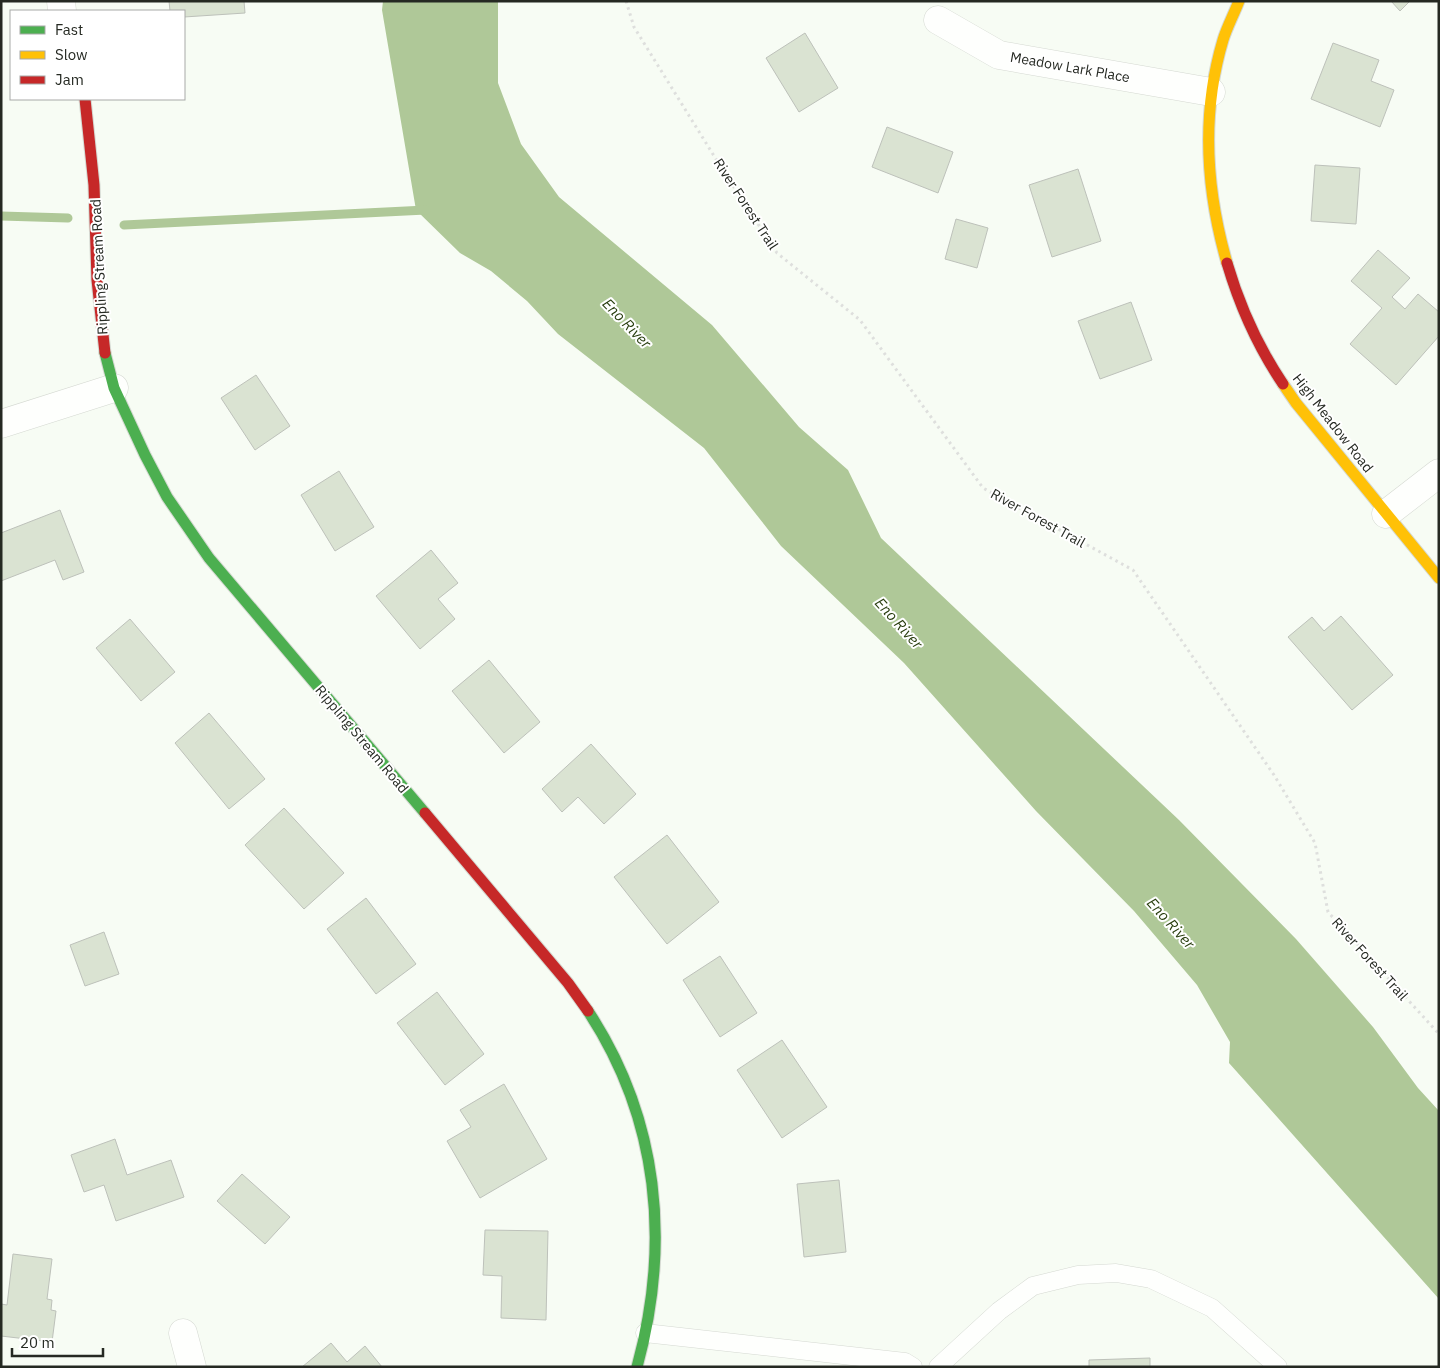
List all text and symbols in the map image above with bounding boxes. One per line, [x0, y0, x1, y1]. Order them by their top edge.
legend [10, 10, 185, 100]
text: Fast [55, 20, 83, 39]
text: Slow [55, 45, 88, 64]
street label: Meadow Lark Place [1009, 48, 1132, 86]
text: Jam [55, 70, 84, 89]
street label: River Forest Trail [710, 155, 782, 253]
street label: Rippling Stream Road [86, 199, 112, 335]
water label: Eno River [599, 294, 656, 352]
street label: High Meadow Road [1289, 370, 1377, 476]
street label: River Forest Trail [987, 485, 1089, 552]
water label: Eno River [871, 593, 927, 653]
street label: Rippling Stream Road [312, 681, 412, 797]
water label: Eno River [1143, 893, 1199, 953]
street label: River Forest Trail [1328, 914, 1412, 1004]
scale bar [12, 1326, 104, 1358]
text: 20 m [20, 1333, 55, 1352]

